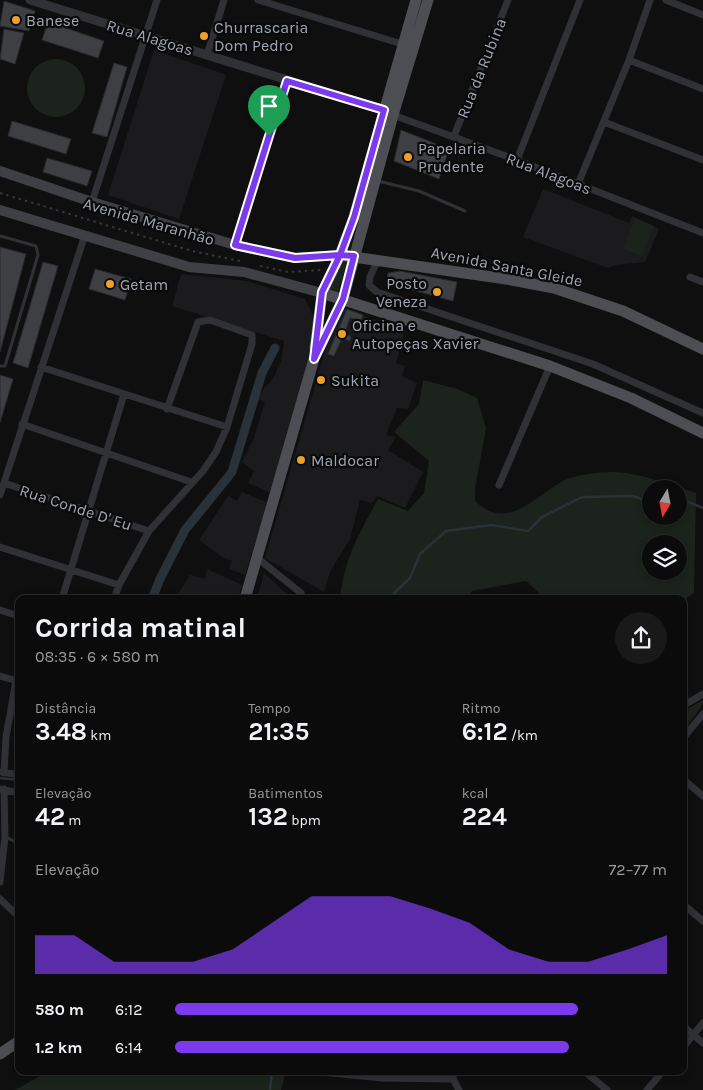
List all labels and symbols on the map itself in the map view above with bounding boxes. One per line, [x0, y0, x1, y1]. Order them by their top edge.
place label: Banese [26, 11, 79, 30]
marker: Banese [10, 14, 22, 26]
street label: Rua Alagoas [104, 15, 195, 60]
street label: Rua da Rubina [453, 15, 510, 121]
place label: Churrascaria Dom Pedro [214, 18, 308, 55]
marker: Churrascaria Dom Pedro [198, 30, 210, 42]
pin [248, 85, 290, 136]
place label: Papelaria Prudente [418, 139, 486, 176]
street label: Rua Alagoas [504, 149, 594, 198]
marker: Papelaria Prudente [402, 151, 414, 163]
street label: Avenida Maranhão [81, 194, 217, 249]
street label: Avenida Santa Gleide [430, 242, 584, 290]
place label: Posto Veneza [376, 274, 427, 311]
place label: Getam [120, 275, 168, 294]
marker: Getam [104, 278, 116, 290]
marker: Posto Veneza [431, 286, 443, 298]
place label: Oficina e Autopeças Xavier [352, 316, 479, 353]
marker: Oficina e Autopeças Xavier [336, 328, 348, 340]
place label: Sukita [331, 371, 379, 390]
marker: Sukita [315, 374, 327, 386]
place label: Maldocar [311, 451, 379, 470]
marker: Maldocar [295, 454, 307, 466]
street label: Rua Conde D' Eu [17, 480, 134, 535]
north arrow [642, 480, 688, 525]

